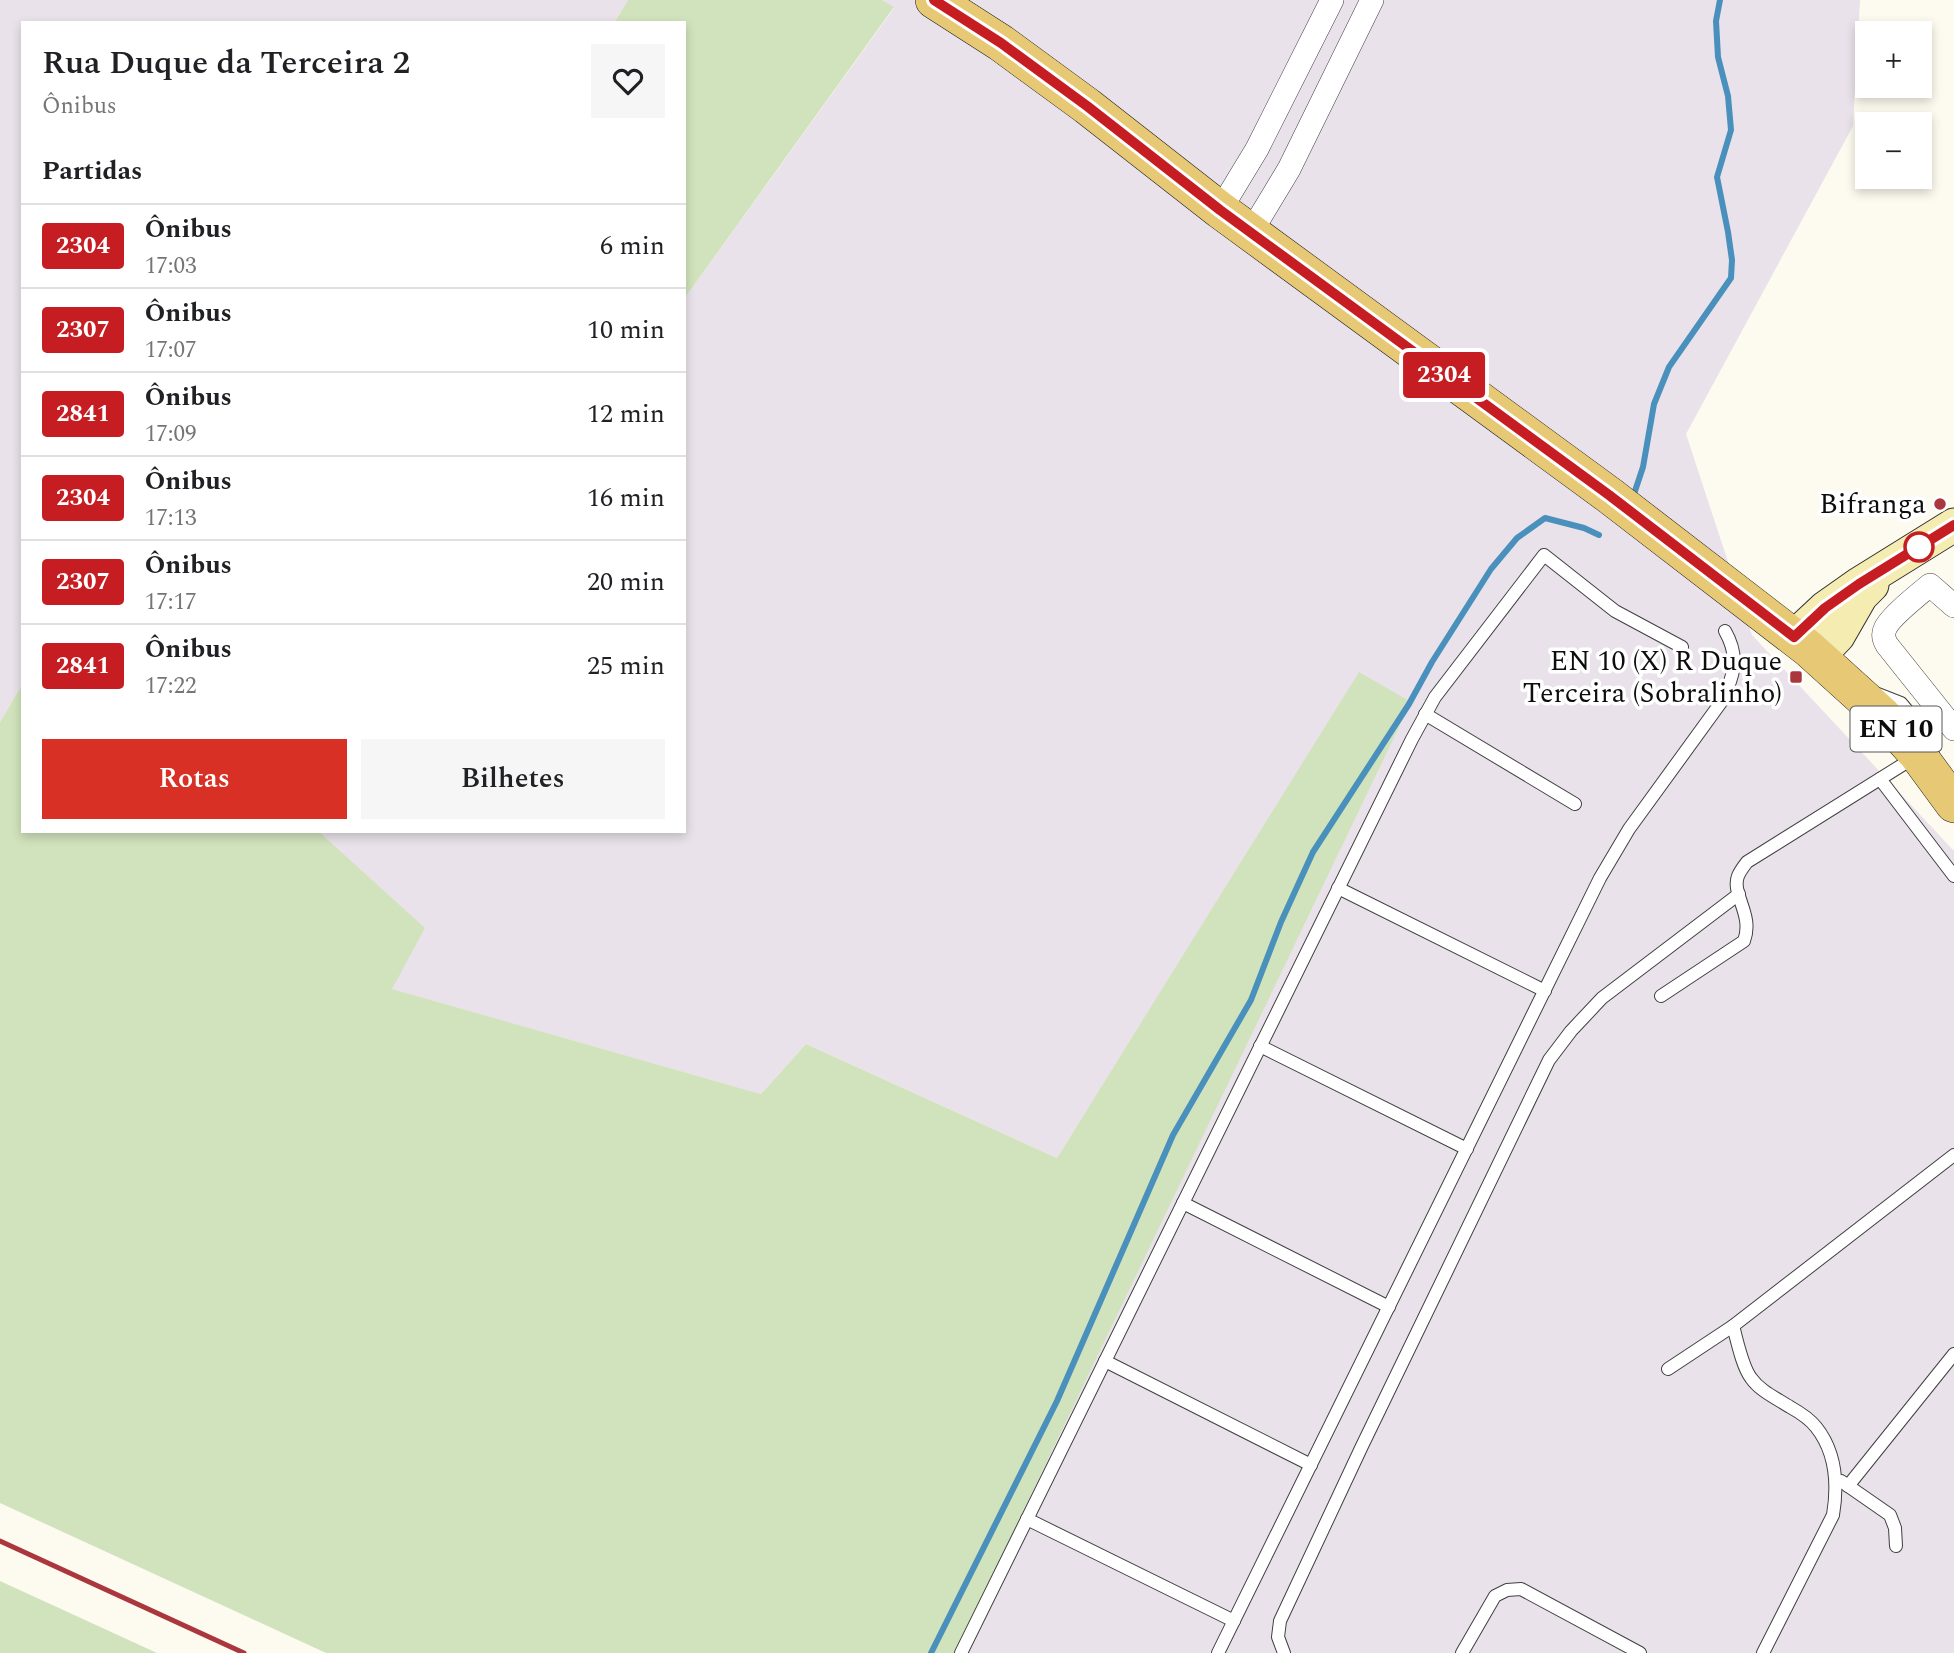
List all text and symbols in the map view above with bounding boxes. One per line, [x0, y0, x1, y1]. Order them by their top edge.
map controls [1855, 21, 1932, 189]
button: + [1855, 21, 1932, 98]
text: Rua Duque da Terceira 2 [42, 38, 410, 88]
button: heart [591, 44, 665, 118]
text: Ônibus [42, 89, 117, 124]
button: − [1855, 112, 1932, 189]
text: Partidas [42, 151, 142, 191]
text: Ônibus [145, 209, 232, 249]
text: 6 min [600, 226, 665, 266]
text: 2304 [56, 228, 110, 264]
text: 17:03 [145, 249, 197, 284]
text: Ônibus [145, 293, 232, 333]
text: 10 min [587, 310, 665, 350]
text: 2307 [56, 312, 110, 348]
text: 17:07 [145, 333, 197, 368]
line badge: 2304 [1395, 352, 1493, 398]
text: 2304 [1417, 357, 1471, 393]
text: Ônibus [145, 377, 232, 417]
text: 12 min [587, 394, 665, 434]
text: 2841 [56, 396, 110, 432]
text: 17:09 [145, 417, 197, 452]
text: Ônibus [145, 461, 232, 501]
text: 16 min [587, 478, 665, 518]
text: 2304 [56, 480, 110, 516]
place label: Bifranga [1819, 483, 1926, 526]
marker: Bifranga [1932, 496, 1948, 512]
text: 17:13 [145, 501, 197, 536]
unlabelled marker [1904, 532, 1934, 562]
text: Ônibus [145, 545, 232, 585]
text: 20 min [587, 562, 665, 602]
text: 2307 [56, 564, 110, 600]
text: 17:17 [145, 585, 197, 620]
text: Ônibus [145, 629, 232, 669]
place label: EN 10 (X) R Duque Terceira (Sobralinho) [1523, 640, 1782, 715]
text: 25 min [587, 646, 665, 686]
text: 2841 [56, 648, 110, 684]
text: 17:22 [145, 669, 197, 704]
marker: EN 10 (X) R Duque Terceira (Sobralinho) [1788, 669, 1804, 685]
road number: EN 10 [1850, 706, 1941, 751]
button: Rotas [42, 739, 347, 819]
button: Bilhetes [361, 739, 665, 819]

